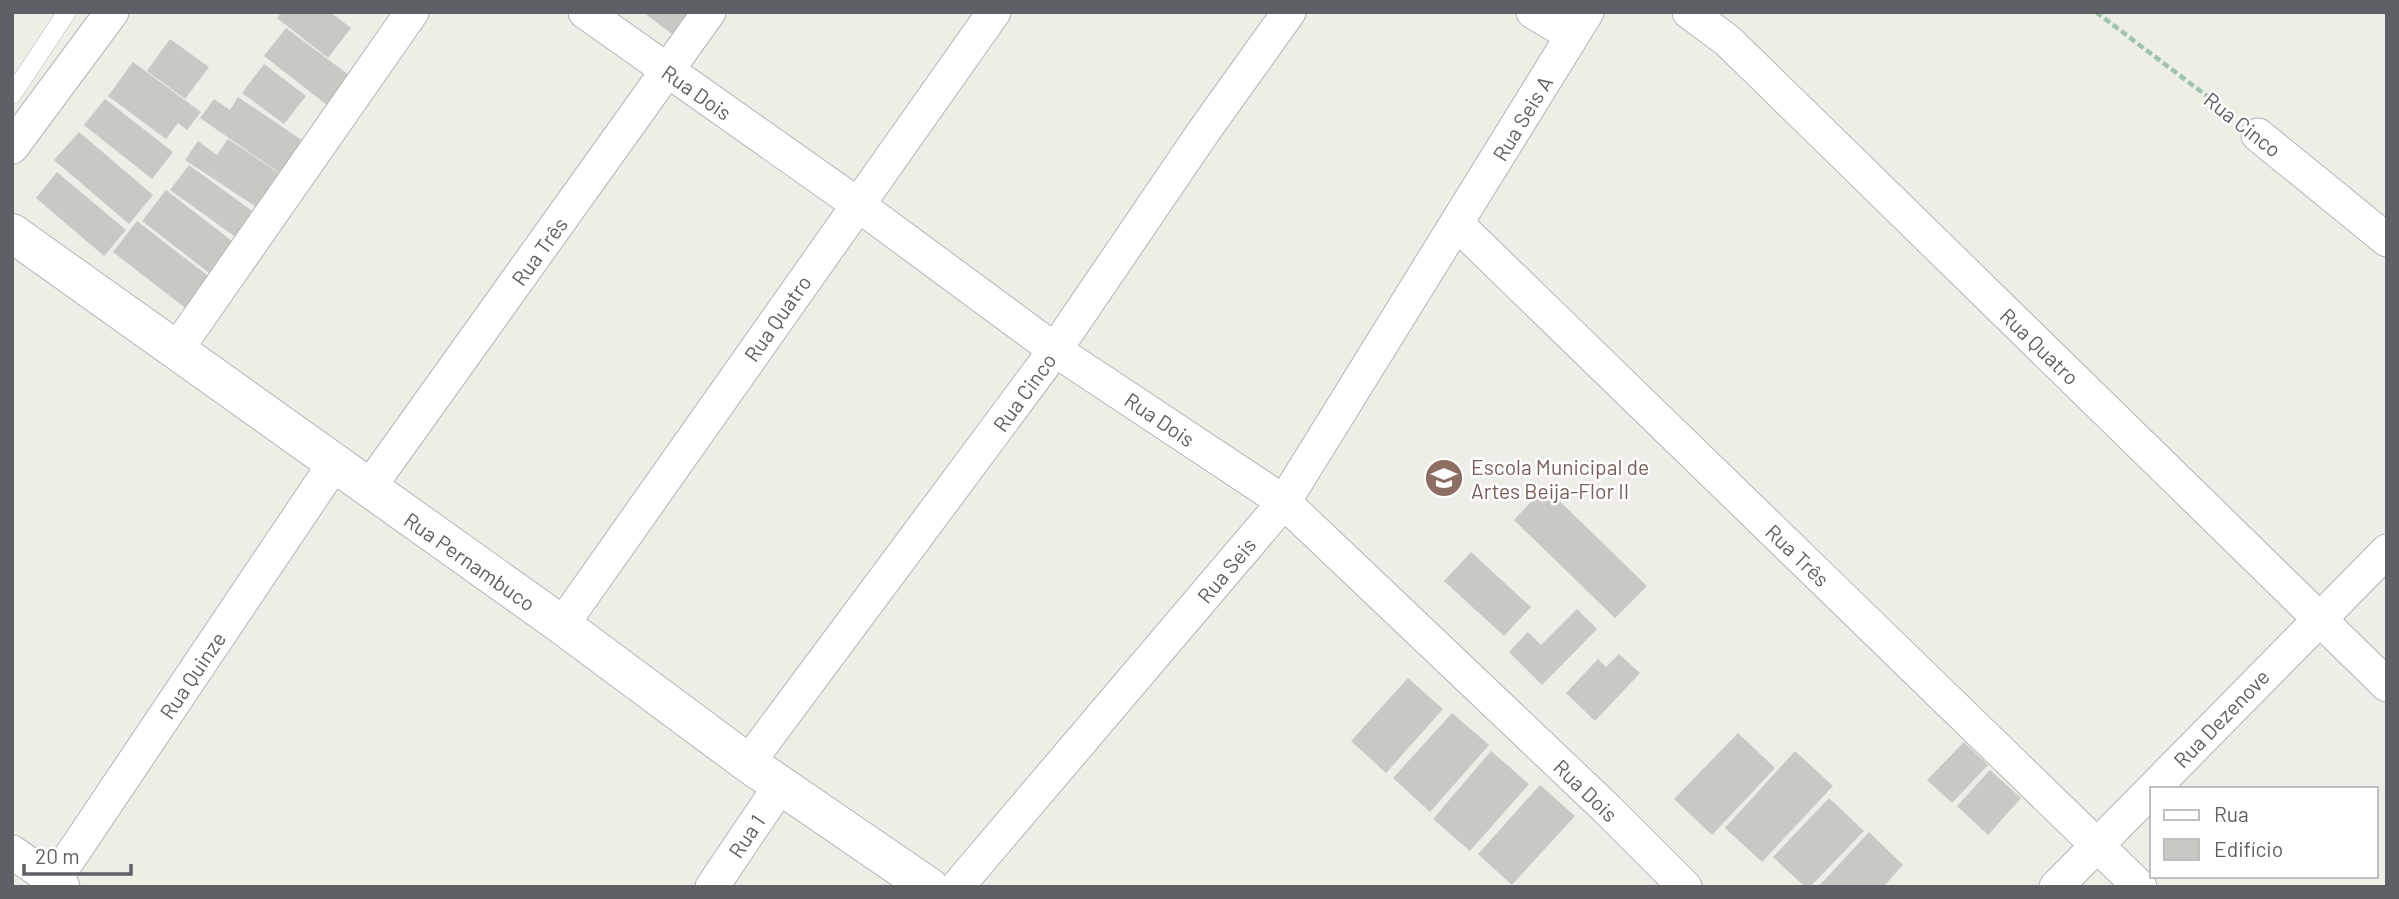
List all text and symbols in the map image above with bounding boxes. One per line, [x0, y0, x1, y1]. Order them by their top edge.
street label: Rua Dois [658, 59, 736, 125]
street label: Rua Seis A [1487, 71, 1557, 165]
street label: Rua Cinco [2200, 86, 2286, 162]
street label: Rua Três [506, 212, 572, 290]
street label: Rua Quatro [738, 270, 816, 366]
street label: Rua Quatro [1995, 302, 2085, 390]
street label: Rua Cinco [987, 348, 1061, 436]
street label: Rua Dois [1120, 387, 1200, 451]
place label: Escola Municipal de Artes Beija-Flor II [1471, 454, 1649, 503]
school or university icon: Escola Municipal de Artes Beija-Flor II [1423, 457, 1465, 499]
street label: Rua Pernambuco [400, 506, 540, 616]
street label: Rua Três [1761, 519, 1835, 591]
street label: Rua Seis [1191, 532, 1261, 608]
street label: Rua Quinze [154, 627, 230, 723]
street label: Rua Dezenove [2168, 664, 2274, 772]
street label: Rua Dois [1549, 754, 1623, 826]
legend [2150, 787, 2378, 878]
text: Rua [2214, 801, 2249, 826]
street label: Rua 1 [723, 810, 769, 862]
scale bar [24, 832, 131, 876]
text: Edifício [2214, 836, 2283, 861]
text: 20 m [35, 843, 80, 868]

